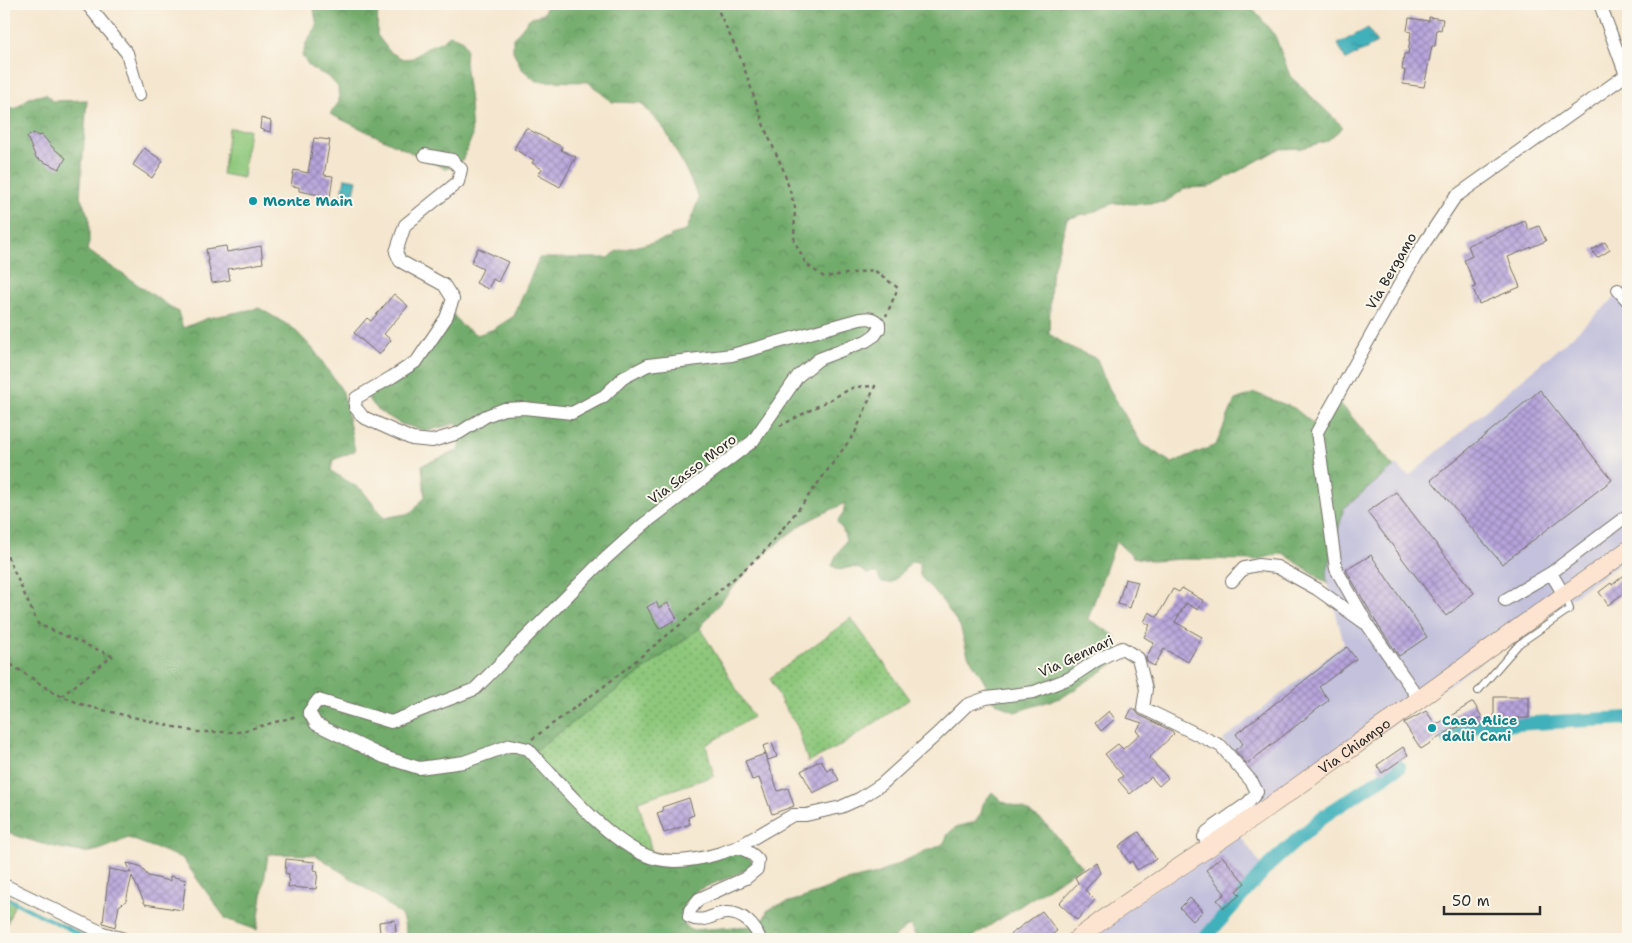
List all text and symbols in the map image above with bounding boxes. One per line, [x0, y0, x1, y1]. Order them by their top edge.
place label: Monte Main [263, 192, 353, 210]
marker: Monte Main [247, 195, 259, 207]
street label: Via Bergamo [1362, 229, 1420, 313]
street label: Via Sasso Moro [644, 430, 740, 508]
street label: Via Gennari [1036, 631, 1116, 681]
place label: Casa Alice dalli Cani [1442, 711, 1517, 745]
street label: Via Chiampo [1315, 714, 1394, 778]
marker: Casa Alice dalli Cani [1426, 722, 1438, 734]
scale bar [1444, 883, 1541, 915]
text: 50 m [1452, 891, 1490, 911]

